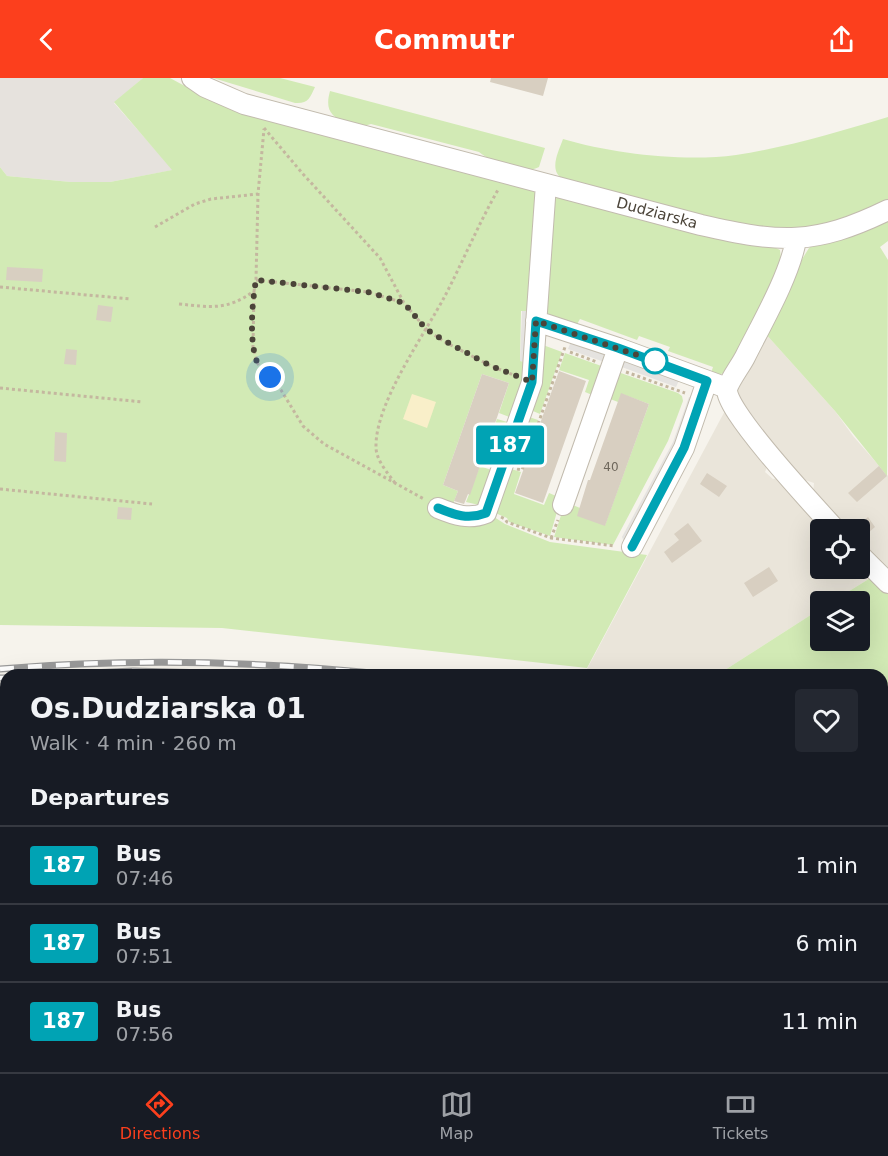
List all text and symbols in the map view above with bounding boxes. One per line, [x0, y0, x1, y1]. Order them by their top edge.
icon: back [30, 23, 63, 56]
icon: share [825, 23, 858, 56]
text: Commutr [374, 24, 514, 55]
street label: Dudziarska [614, 194, 700, 232]
unlabelled marker [642, 348, 668, 374]
your location [255, 362, 285, 392]
line badge: 187 [476, 426, 544, 464]
text: 187 [488, 433, 532, 457]
house number: 40 [603, 460, 619, 474]
map controls [810, 519, 870, 651]
button: locate [810, 519, 870, 579]
button: layers [810, 591, 870, 651]
button: heart [795, 689, 858, 752]
text: Os.Dudziarska 01 [30, 692, 306, 725]
text: Walk · 4 min · 260 m [30, 731, 237, 755]
text: Departures [30, 785, 170, 810]
text: Bus [116, 841, 161, 866]
text: 187 [42, 853, 86, 877]
text: 1 min [796, 853, 858, 878]
text: 07:46 [116, 866, 173, 890]
text: Bus [116, 919, 161, 944]
text: 187 [42, 931, 86, 955]
text: 6 min [796, 931, 858, 956]
text: 07:51 [116, 944, 173, 968]
text: Bus [116, 997, 161, 1022]
text: 187 [42, 1009, 86, 1033]
text: 11 min [782, 1009, 858, 1034]
text: 07:56 [116, 1022, 173, 1046]
tab: Directions [120, 1088, 200, 1143]
tab: Map [440, 1088, 473, 1143]
tab: Tickets [713, 1088, 768, 1143]

